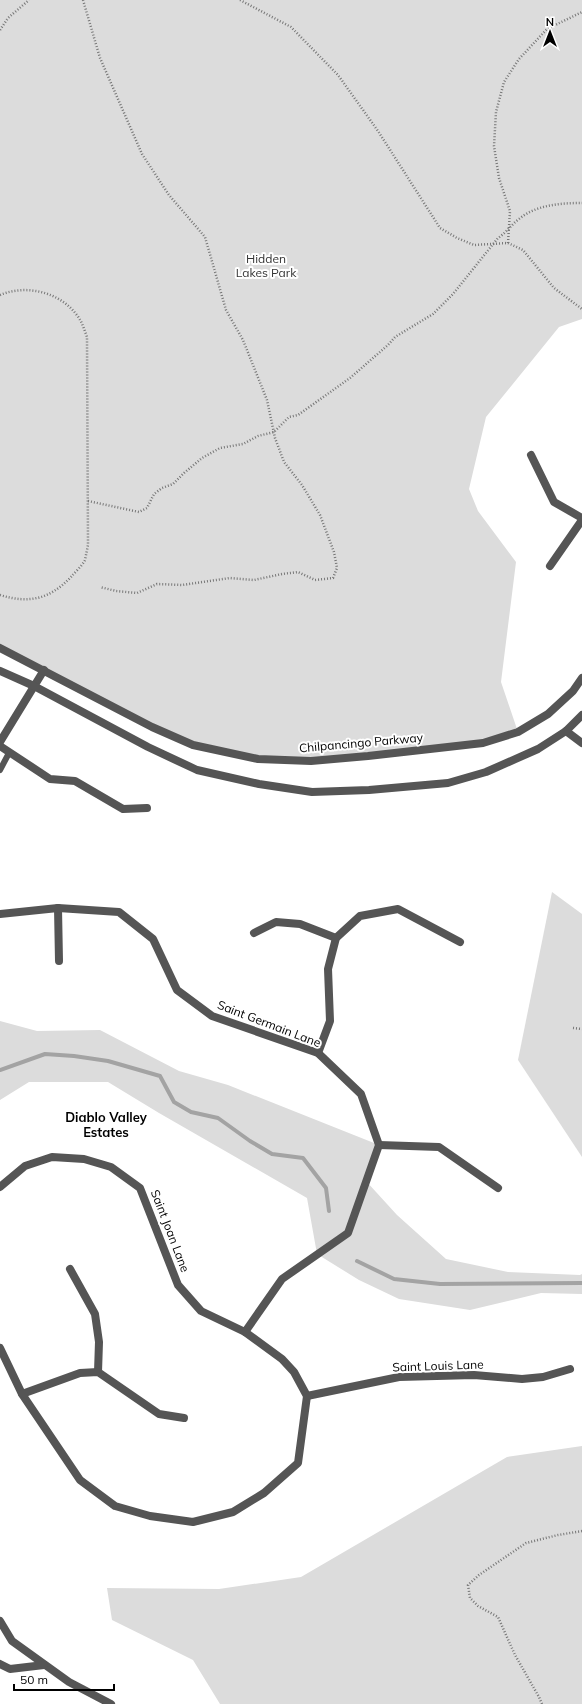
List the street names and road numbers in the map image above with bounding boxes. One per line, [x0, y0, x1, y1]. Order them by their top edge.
street label: Chilpancingo Parkway [298, 730, 424, 755]
street label: Saint Germain Lane [215, 997, 323, 1050]
street label: Saint Joan Lane [148, 1187, 193, 1274]
street label: Saint Louis Lane [392, 1356, 484, 1375]

